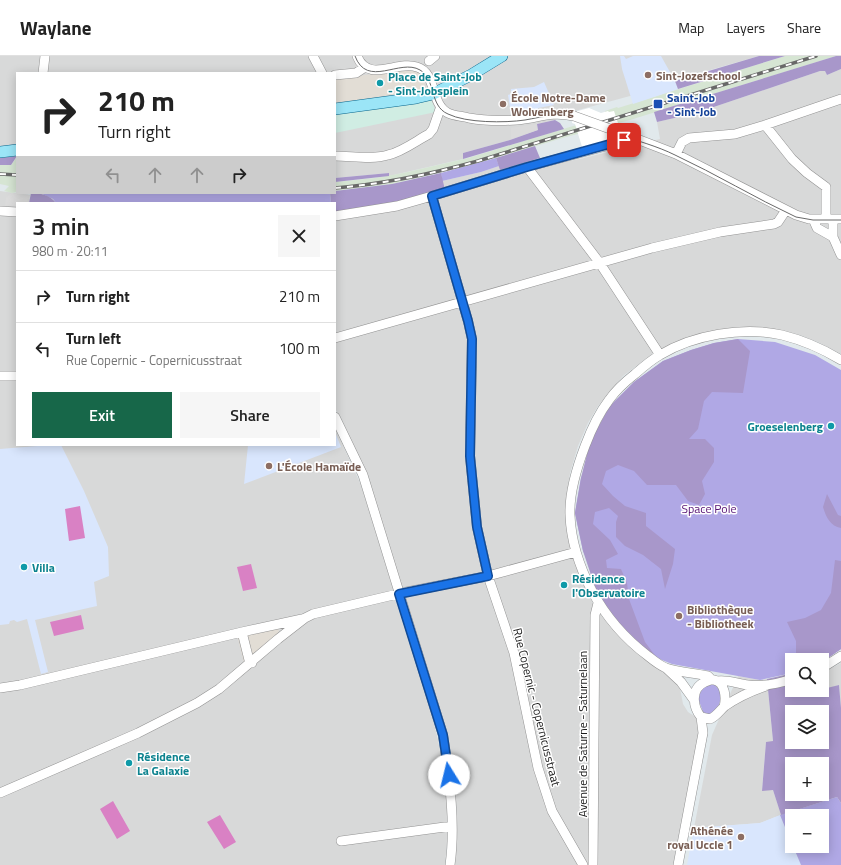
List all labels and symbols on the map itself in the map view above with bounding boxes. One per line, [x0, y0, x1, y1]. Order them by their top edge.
place label: Sint-Jozefschool [656, 66, 741, 85]
place label: Place de Saint-Job - Sint-Jobsplein [388, 67, 482, 100]
marker: Sint-Jozefschool [643, 70, 653, 80]
marker: Place de Saint-Job - Sint-Jobsplein [375, 78, 385, 88]
place label: École Notre-Dame Wolvenberg [511, 88, 606, 121]
place label: Saint-Job - Sint-Job [667, 88, 717, 121]
marker: Saint-Job - Sint-Job [652, 98, 664, 110]
marker: École Notre-Dame Wolvenberg [498, 99, 508, 109]
pin [607, 123, 641, 157]
place label: Groeselenberg [747, 417, 824, 436]
marker: Groeselenberg [826, 421, 836, 431]
place label: L'École Hamaïde [277, 457, 361, 476]
marker: L'École Hamaïde [264, 461, 274, 471]
park label: Space Pole [682, 499, 736, 518]
place label: Villa [32, 558, 55, 577]
marker: Villa [19, 562, 29, 572]
place label: Résidence l'Observatoire [572, 569, 645, 602]
marker: Résidence l'Observatoire [559, 580, 569, 590]
place label: Bibliothèque - Bibliotheek [687, 600, 754, 633]
marker: Bibliothèque - Bibliotheek [674, 611, 684, 621]
street label: Rue Copernic - Copernicusstraat [508, 626, 566, 789]
street label: Avenue de Saturne - Saturnelaan [573, 651, 592, 817]
place label: Résidence La Galaxie [137, 747, 190, 780]
position arrow [428, 754, 470, 796]
marker: Résidence La Galaxie [124, 758, 134, 768]
place label: Athénée royal Uccle 1 [667, 821, 733, 854]
marker: Athénée royal Uccle 1 [736, 832, 746, 842]

